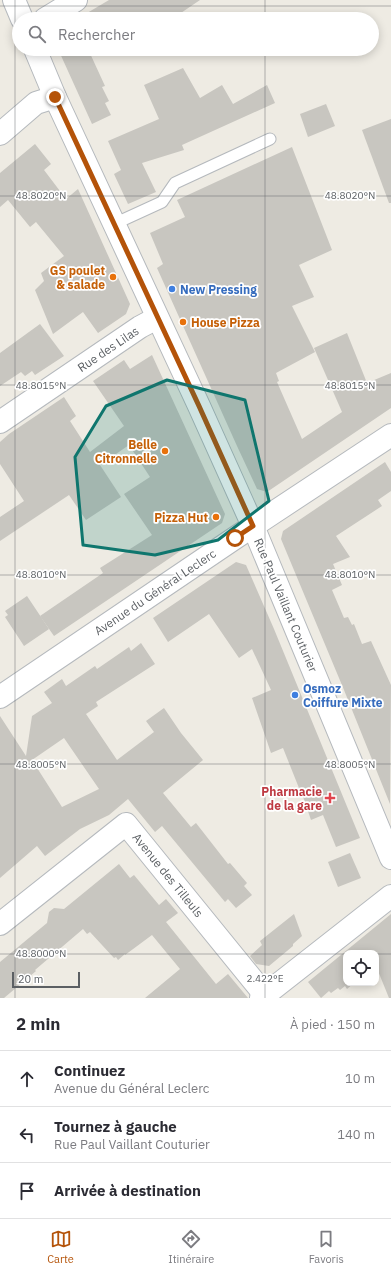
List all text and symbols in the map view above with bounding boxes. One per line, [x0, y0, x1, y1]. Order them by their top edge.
search box [12, 12, 379, 56]
icon: search [26, 23, 48, 45]
text: Rechercher [58, 25, 135, 44]
route end [46, 88, 64, 106]
text: 48.8020°N [16, 189, 66, 202]
text: 48.8020°N [325, 189, 375, 202]
place label: GS poulet & salade [50, 263, 105, 292]
marker: GS poulet & salade [108, 272, 118, 282]
place label: New Pressing [180, 282, 257, 297]
marker: New Pressing [167, 284, 177, 294]
place label: House Pizza [191, 315, 260, 330]
marker: House Pizza [178, 317, 188, 327]
street label: Rue des Lilas [75, 323, 142, 375]
text: 48.8015°N [16, 379, 66, 392]
text: 48.8015°N [325, 379, 375, 392]
place label: Belle Citronnelle [95, 437, 157, 466]
marker: Belle Citronnelle [160, 446, 170, 456]
place label: Pizza Hut [154, 510, 208, 525]
marker: Pizza Hut [211, 512, 221, 522]
route start [226, 529, 244, 547]
street label: Rue Paul Vaillant Couturier [251, 536, 321, 675]
street label: Avenue du Général Leclerc [91, 546, 219, 638]
text: 48.8010°N [16, 568, 66, 581]
text: 48.8010°N [325, 568, 375, 581]
place label: Osmoz Coiffure Mixte [303, 681, 383, 710]
marker: Osmoz Coiffure Mixte [290, 690, 300, 700]
text: 48.8005°N [16, 758, 66, 771]
text: 48.8005°N [325, 758, 375, 771]
place label: Pharmacie de la gare [261, 784, 322, 813]
marker: Pharmacie de la gare [325, 793, 335, 803]
street label: Avenue des Tilleuls [129, 830, 207, 920]
text: 48.8000°N [16, 947, 66, 960]
map controls [343, 950, 379, 986]
button: locate [343, 950, 379, 986]
scale bar [12, 970, 80, 989]
text: 20 m [18, 972, 43, 986]
text: 2.422°E [246, 972, 284, 985]
text: 2 min [16, 1013, 60, 1035]
text: À pied · 150 m [290, 1016, 375, 1033]
text: Continuez [54, 1061, 125, 1080]
icon: ahead [16, 1068, 38, 1090]
text: 10 m [345, 1070, 375, 1087]
text: Avenue du Général Leclerc [54, 1080, 209, 1097]
text: Tournez à gauche [54, 1117, 177, 1136]
icon: left [16, 1124, 38, 1146]
text: 140 m [337, 1126, 375, 1143]
text: Rue Paul Vaillant Couturier [54, 1136, 210, 1153]
icon: arrive [16, 1180, 38, 1202]
text: Arrivée à destination [54, 1181, 201, 1200]
tab: Carte [47, 1228, 74, 1266]
tab: Itinéraire [168, 1228, 214, 1266]
tab: Favoris [309, 1228, 344, 1266]

